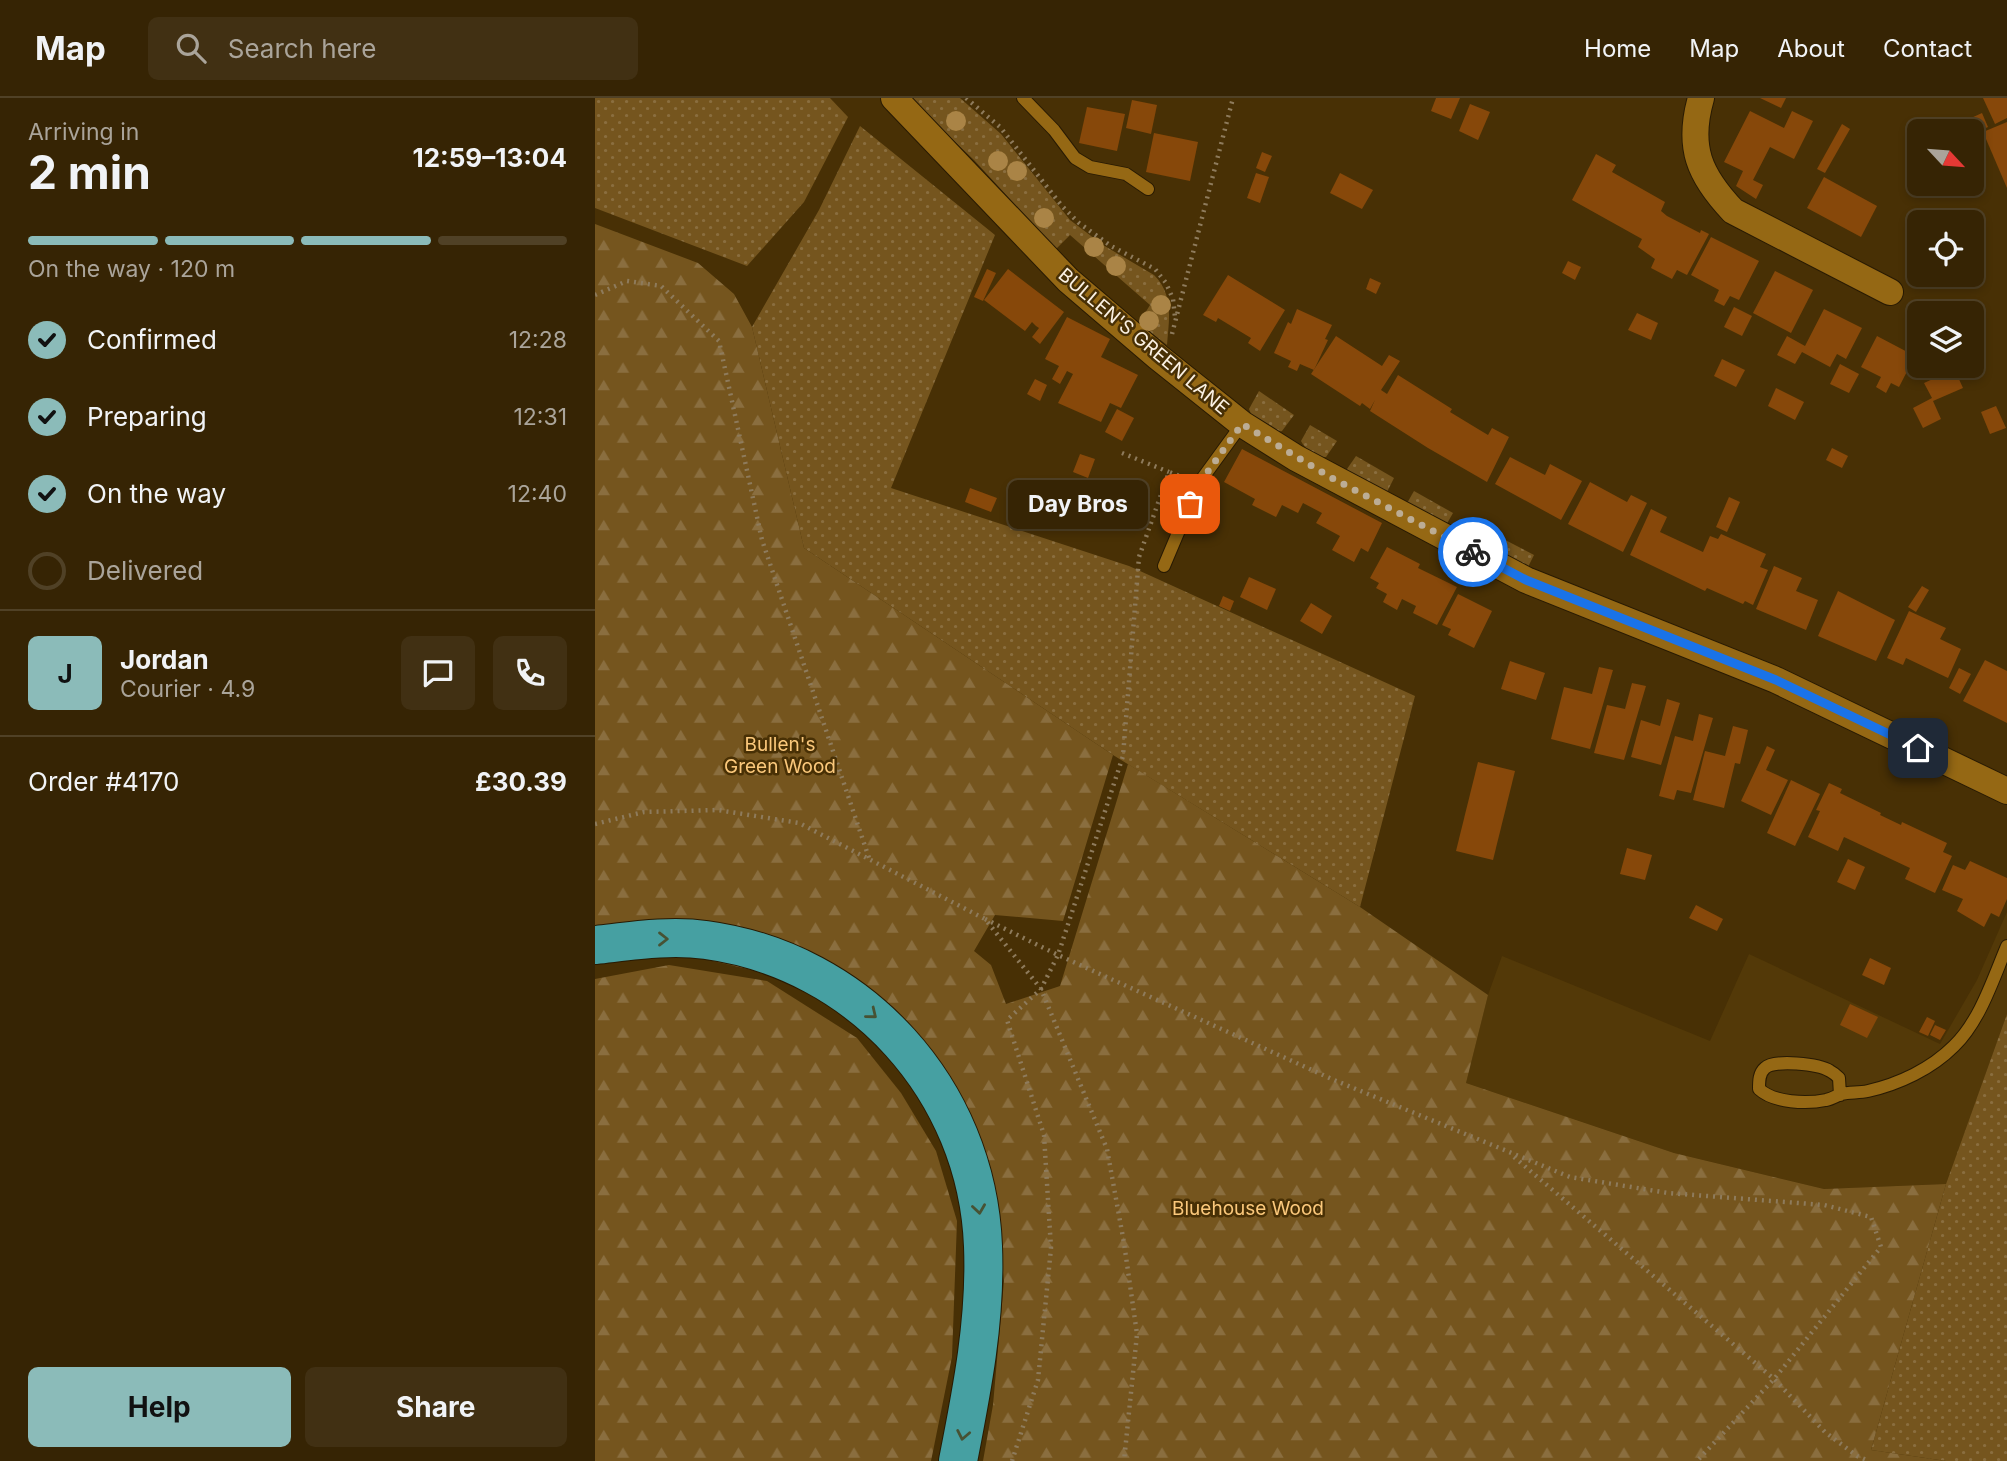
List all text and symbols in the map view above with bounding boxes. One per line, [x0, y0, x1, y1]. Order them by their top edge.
search box [148, 17, 638, 80]
text: Map [35, 28, 106, 68]
icon: search [172, 29, 210, 67]
text: Search here [228, 33, 376, 64]
text: Home [1584, 34, 1651, 63]
text: Map [1689, 34, 1739, 63]
text: About [1777, 34, 1845, 63]
text: Contact [1883, 34, 1972, 63]
text: Arriving in [28, 118, 139, 146]
north arrow [1907, 119, 1985, 196]
map controls [1907, 119, 1984, 378]
text: 12:59–13:04 [412, 142, 567, 173]
text: 2 min [28, 144, 151, 200]
button: locate [1907, 210, 1984, 287]
text: On the way · 120 m [28, 255, 235, 283]
street label: BULLEN'S GREEN LANE [1054, 263, 1234, 419]
button: layers [1907, 301, 1984, 378]
icon: check [28, 321, 66, 359]
text: Confirmed [87, 324, 217, 355]
text: 12:28 [509, 326, 567, 354]
icon: check [28, 398, 66, 436]
text: Preparing [87, 401, 207, 432]
text: 12:31 [513, 403, 567, 431]
pin [1160, 474, 1220, 534]
icon: check [28, 475, 66, 513]
text: On the way [87, 478, 226, 509]
text: 12:40 [508, 480, 567, 508]
callout: Day Bros [1008, 480, 1148, 528]
icon: bag [1171, 485, 1209, 523]
text: Day Bros [1028, 490, 1128, 518]
courier [1438, 517, 1508, 587]
icon: bike [1454, 533, 1492, 571]
text: Delivered [87, 555, 203, 586]
button: chat [401, 636, 475, 710]
button: phone [493, 636, 567, 710]
text: Jordan [120, 644, 209, 675]
text: J [57, 658, 73, 689]
text: Courier · 4.9 [120, 675, 255, 703]
pin [1888, 718, 1948, 778]
icon: home [1899, 729, 1937, 767]
park label: Bullen's Green Wood [724, 733, 836, 778]
text: Order #4170 [28, 766, 179, 797]
text: £30.39 [475, 766, 567, 797]
one-way arrow [658, 931, 669, 947]
one-way arrow [864, 1006, 876, 1019]
park label: Bluehouse Wood [1172, 1197, 1324, 1220]
one-way arrow [971, 1203, 986, 1215]
button: Help [28, 1367, 291, 1447]
button: Share [305, 1367, 567, 1447]
one-way arrow [957, 1429, 972, 1441]

